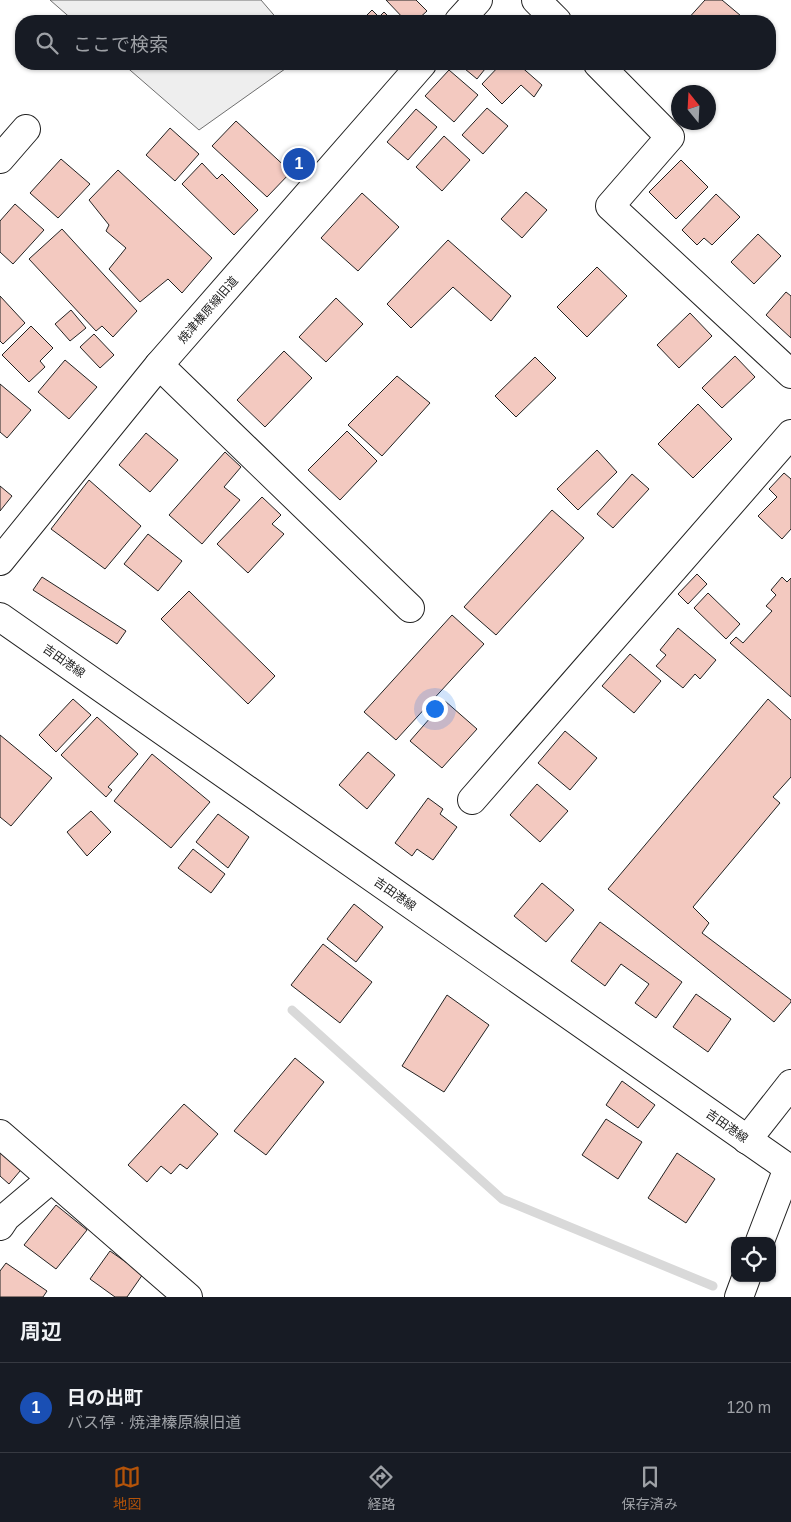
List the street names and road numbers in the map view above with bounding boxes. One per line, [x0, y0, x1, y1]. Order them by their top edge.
street label: 焼津榛原線旧道 [175, 274, 241, 346]
street label: 吉田港線 [40, 641, 88, 681]
street label: 吉田港線 [371, 874, 419, 914]
street label: 吉田港線 [703, 1106, 751, 1146]

